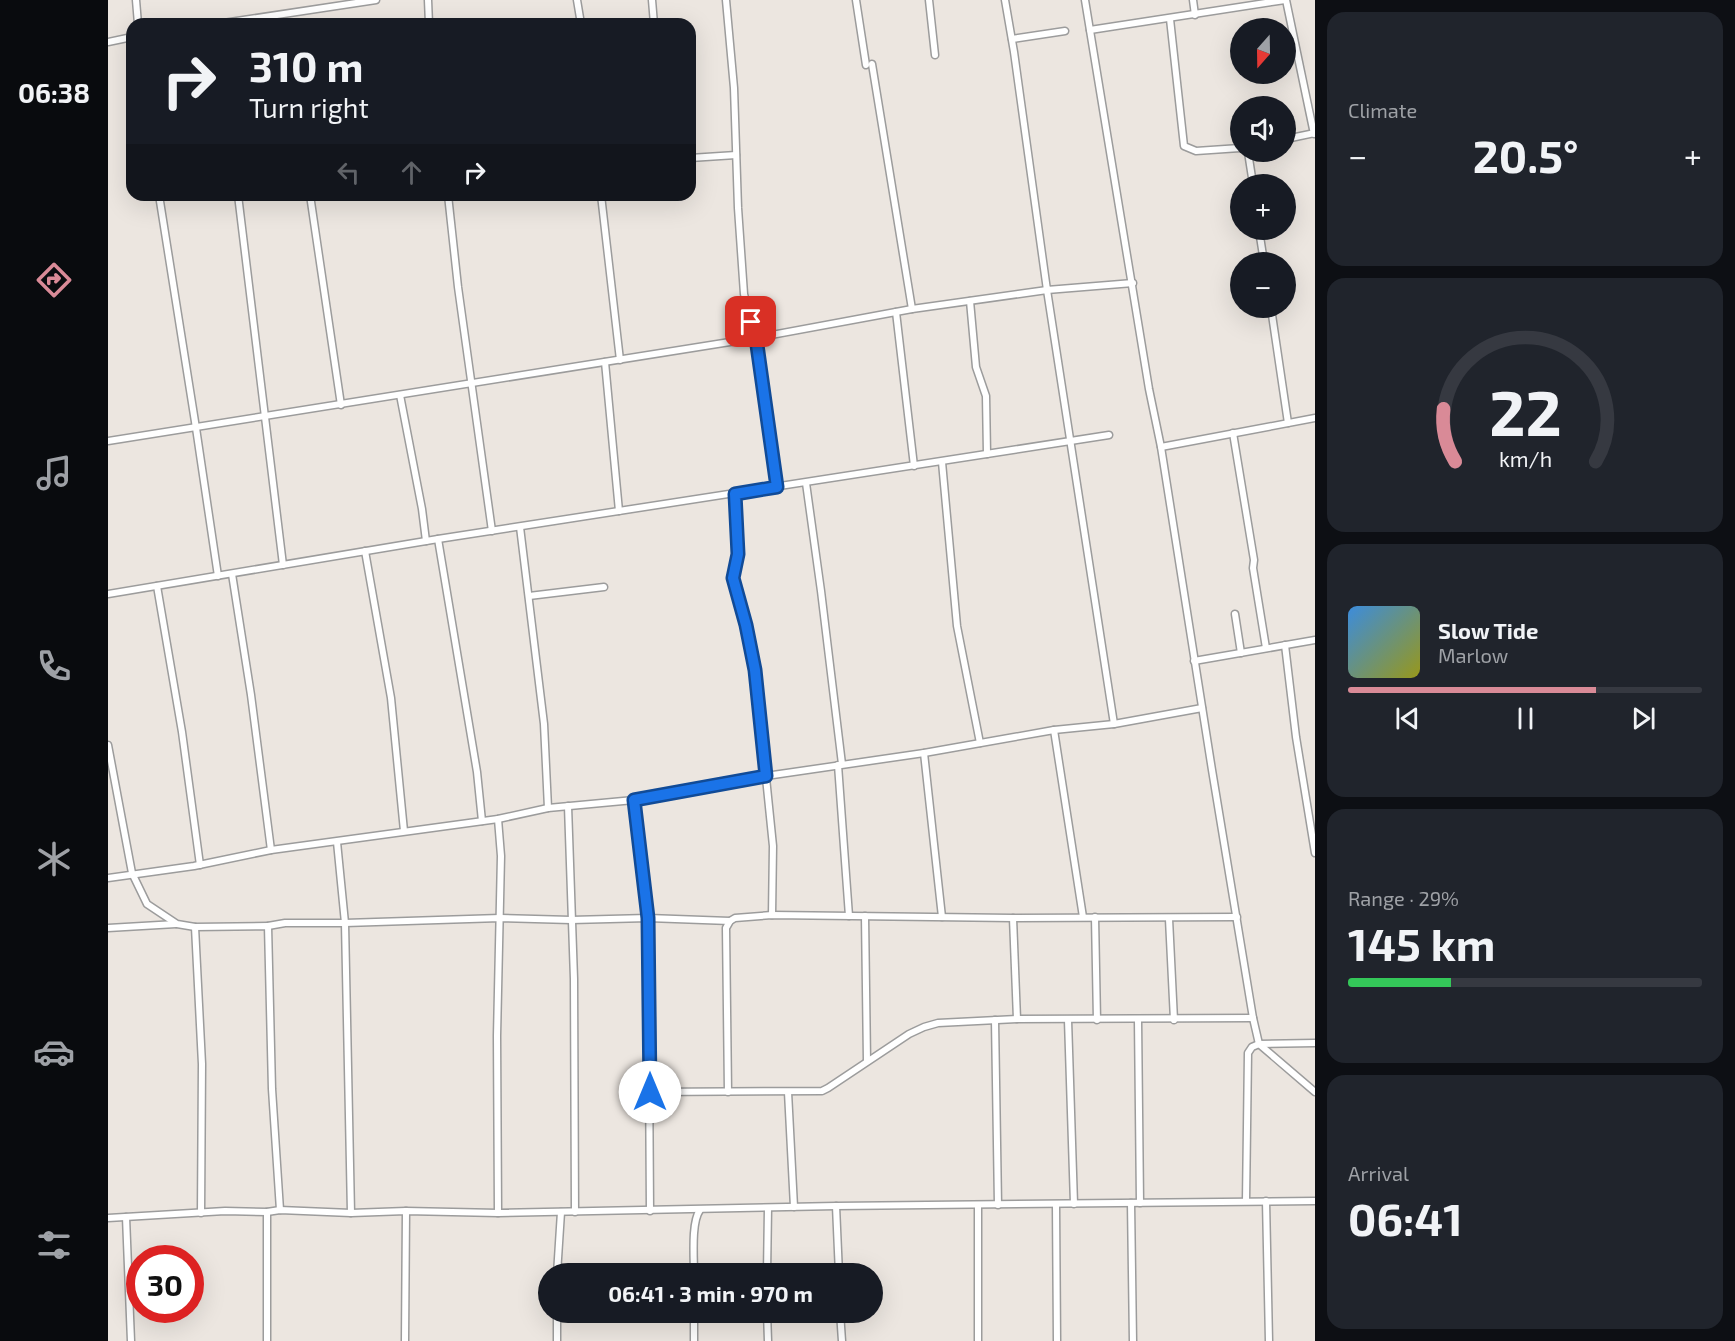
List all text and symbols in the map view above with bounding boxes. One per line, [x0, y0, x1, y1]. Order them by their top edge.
north arrow [1230, 18, 1296, 84]
map controls [1230, 18, 1296, 318]
text: 310 m [249, 40, 364, 90]
icon: right [150, 42, 228, 120]
text: 06:38 [18, 76, 90, 108]
text: Turn right [249, 91, 369, 123]
button: sound [1230, 96, 1296, 162]
text: Climate [1348, 98, 1417, 122]
text: 20.5° [1473, 128, 1578, 182]
text: − [1348, 135, 1367, 175]
text: + [1684, 135, 1702, 175]
icon: left [332, 156, 365, 189]
icon: ahead [395, 156, 428, 189]
icon: right [458, 156, 491, 189]
button: + [1230, 174, 1296, 240]
button: − [1230, 252, 1296, 318]
icon: directions [33, 259, 75, 301]
pin [725, 296, 776, 347]
icon: arrive [734, 305, 767, 338]
text: 22 [1489, 374, 1561, 449]
text: km/h [1498, 446, 1552, 471]
icon: music [33, 452, 75, 494]
text: Slow Tide [1438, 617, 1538, 643]
text: Marlow [1438, 643, 1508, 667]
icon: phone [33, 645, 75, 687]
icon: previous [1391, 702, 1424, 735]
icon: pause [1509, 702, 1542, 735]
icon: next [1627, 702, 1660, 735]
icon: climate [33, 838, 75, 880]
text: Range · 29% [1348, 886, 1459, 910]
text: 145 km [1348, 916, 1495, 970]
icon: car [33, 1031, 75, 1073]
position arrow [618, 1060, 682, 1124]
text: Arrival [1348, 1161, 1409, 1185]
text: 06:41 [1348, 1191, 1463, 1245]
icon: filters [33, 1224, 75, 1266]
speed limit sign: 30 [126, 1245, 204, 1323]
text: 06:41 · 3 min · 970 m [608, 1280, 813, 1306]

